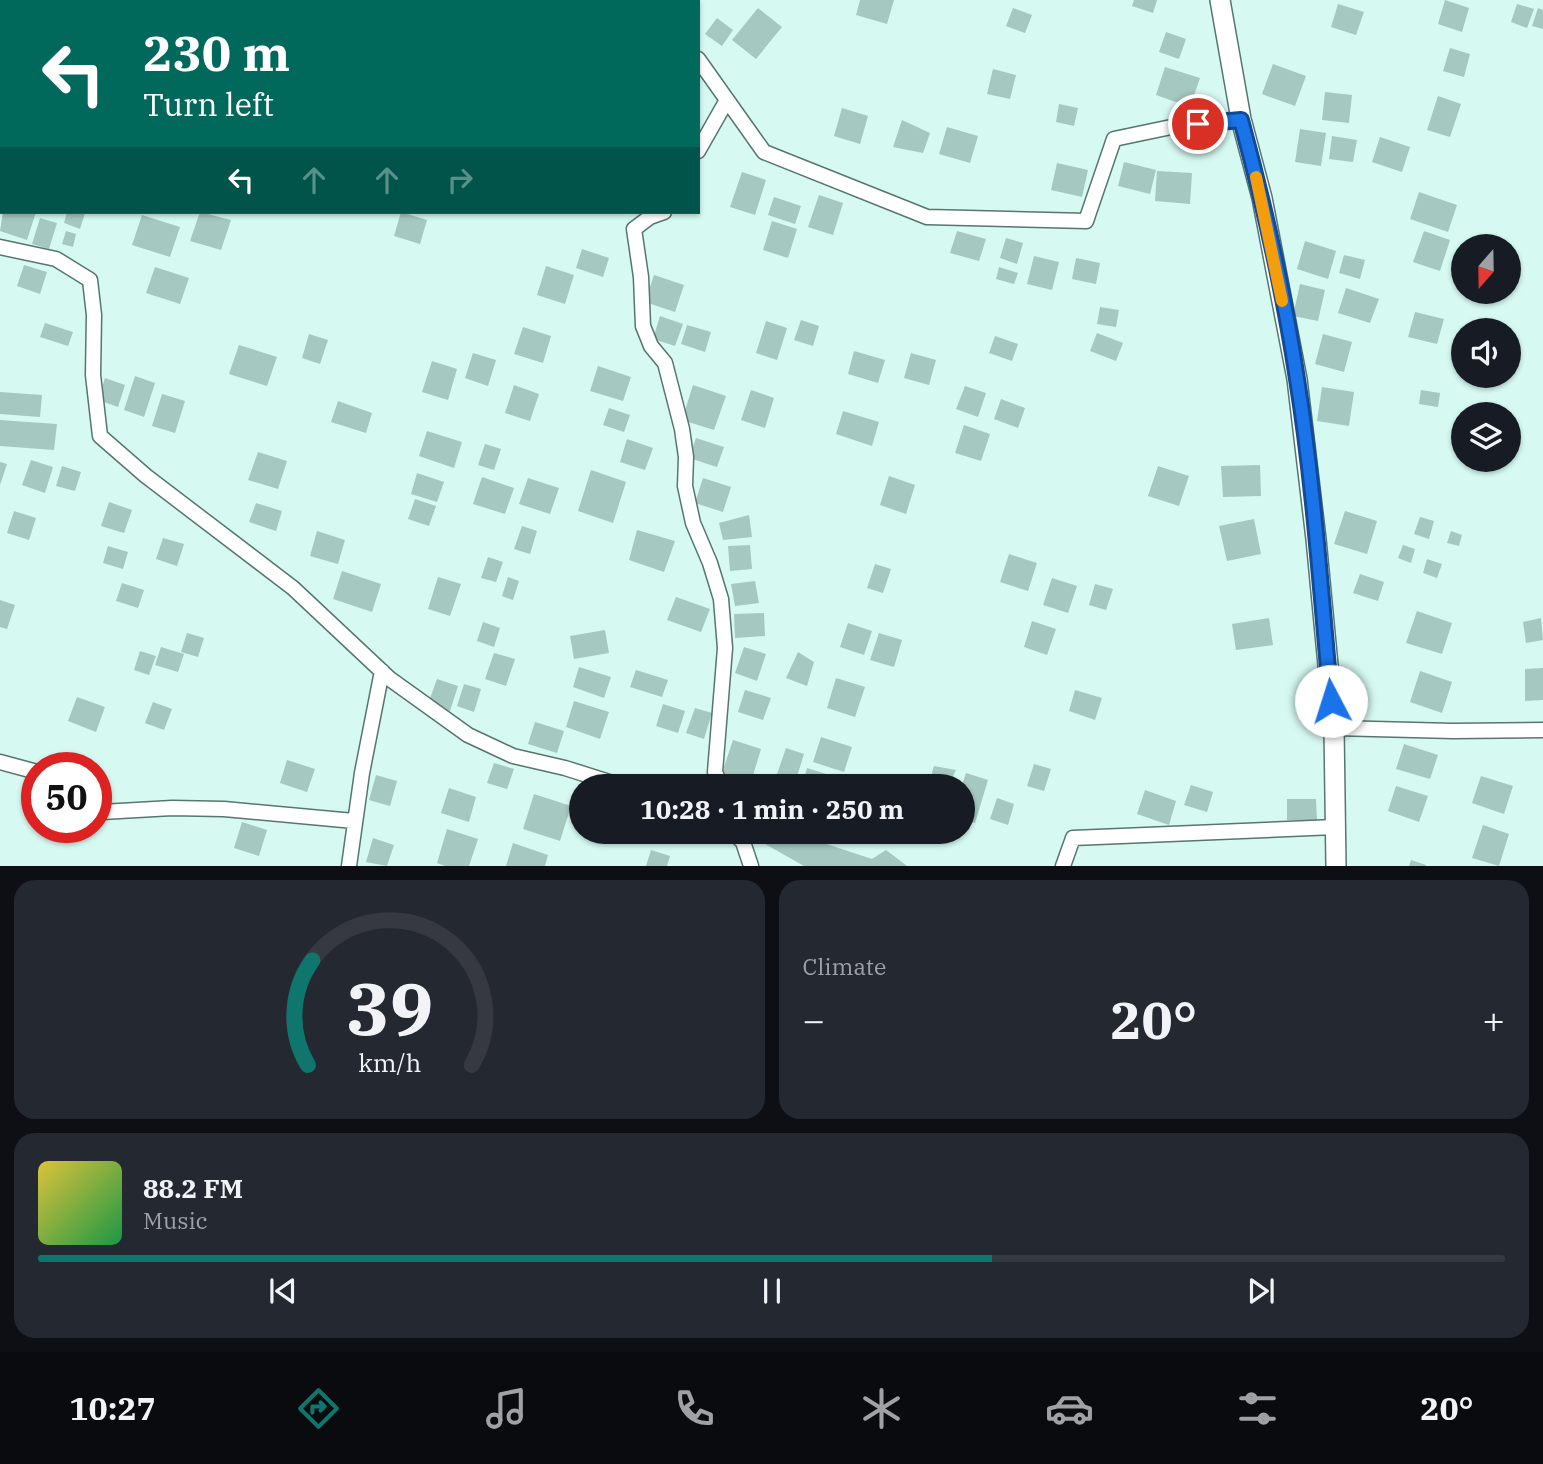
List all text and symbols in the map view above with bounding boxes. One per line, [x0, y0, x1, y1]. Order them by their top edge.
text: 230 m [143, 21, 290, 84]
icon: left [28, 28, 119, 119]
text: Turn left [143, 83, 274, 125]
pin [1168, 94, 1228, 154]
icon: arrive [1179, 105, 1217, 143]
icon: left [222, 161, 260, 199]
icon: ahead [295, 161, 333, 199]
icon: ahead [368, 161, 406, 199]
icon: right [441, 161, 479, 199]
north arrow [1451, 234, 1521, 304]
map controls [1451, 234, 1521, 472]
button: sound [1451, 318, 1521, 388]
button: layers [1451, 402, 1521, 472]
position arrow [1294, 664, 1368, 738]
speed limit sign: 50 [21, 752, 112, 843]
text: 10:28 · 1 min · 250 m [640, 792, 904, 826]
text: Climate [803, 951, 886, 981]
text: 39 [346, 961, 433, 1056]
text: 20° [1110, 986, 1197, 1053]
text: − [803, 995, 825, 1044]
text: + [1482, 995, 1505, 1044]
text: km/h [358, 1046, 421, 1079]
text: 88.2 FM [143, 1171, 243, 1205]
text: Music [143, 1205, 208, 1235]
icon: previous [264, 1272, 302, 1310]
icon: pause [753, 1272, 791, 1310]
icon: next [1242, 1272, 1280, 1310]
icon: directions [294, 1384, 343, 1433]
icon: music [482, 1384, 531, 1433]
icon: phone [670, 1384, 719, 1433]
icon: climate [857, 1384, 906, 1433]
icon: car [1045, 1384, 1094, 1433]
icon: filters [1233, 1384, 1282, 1433]
text: 10:27 [69, 1387, 156, 1429]
text: 20° [1420, 1387, 1474, 1429]

